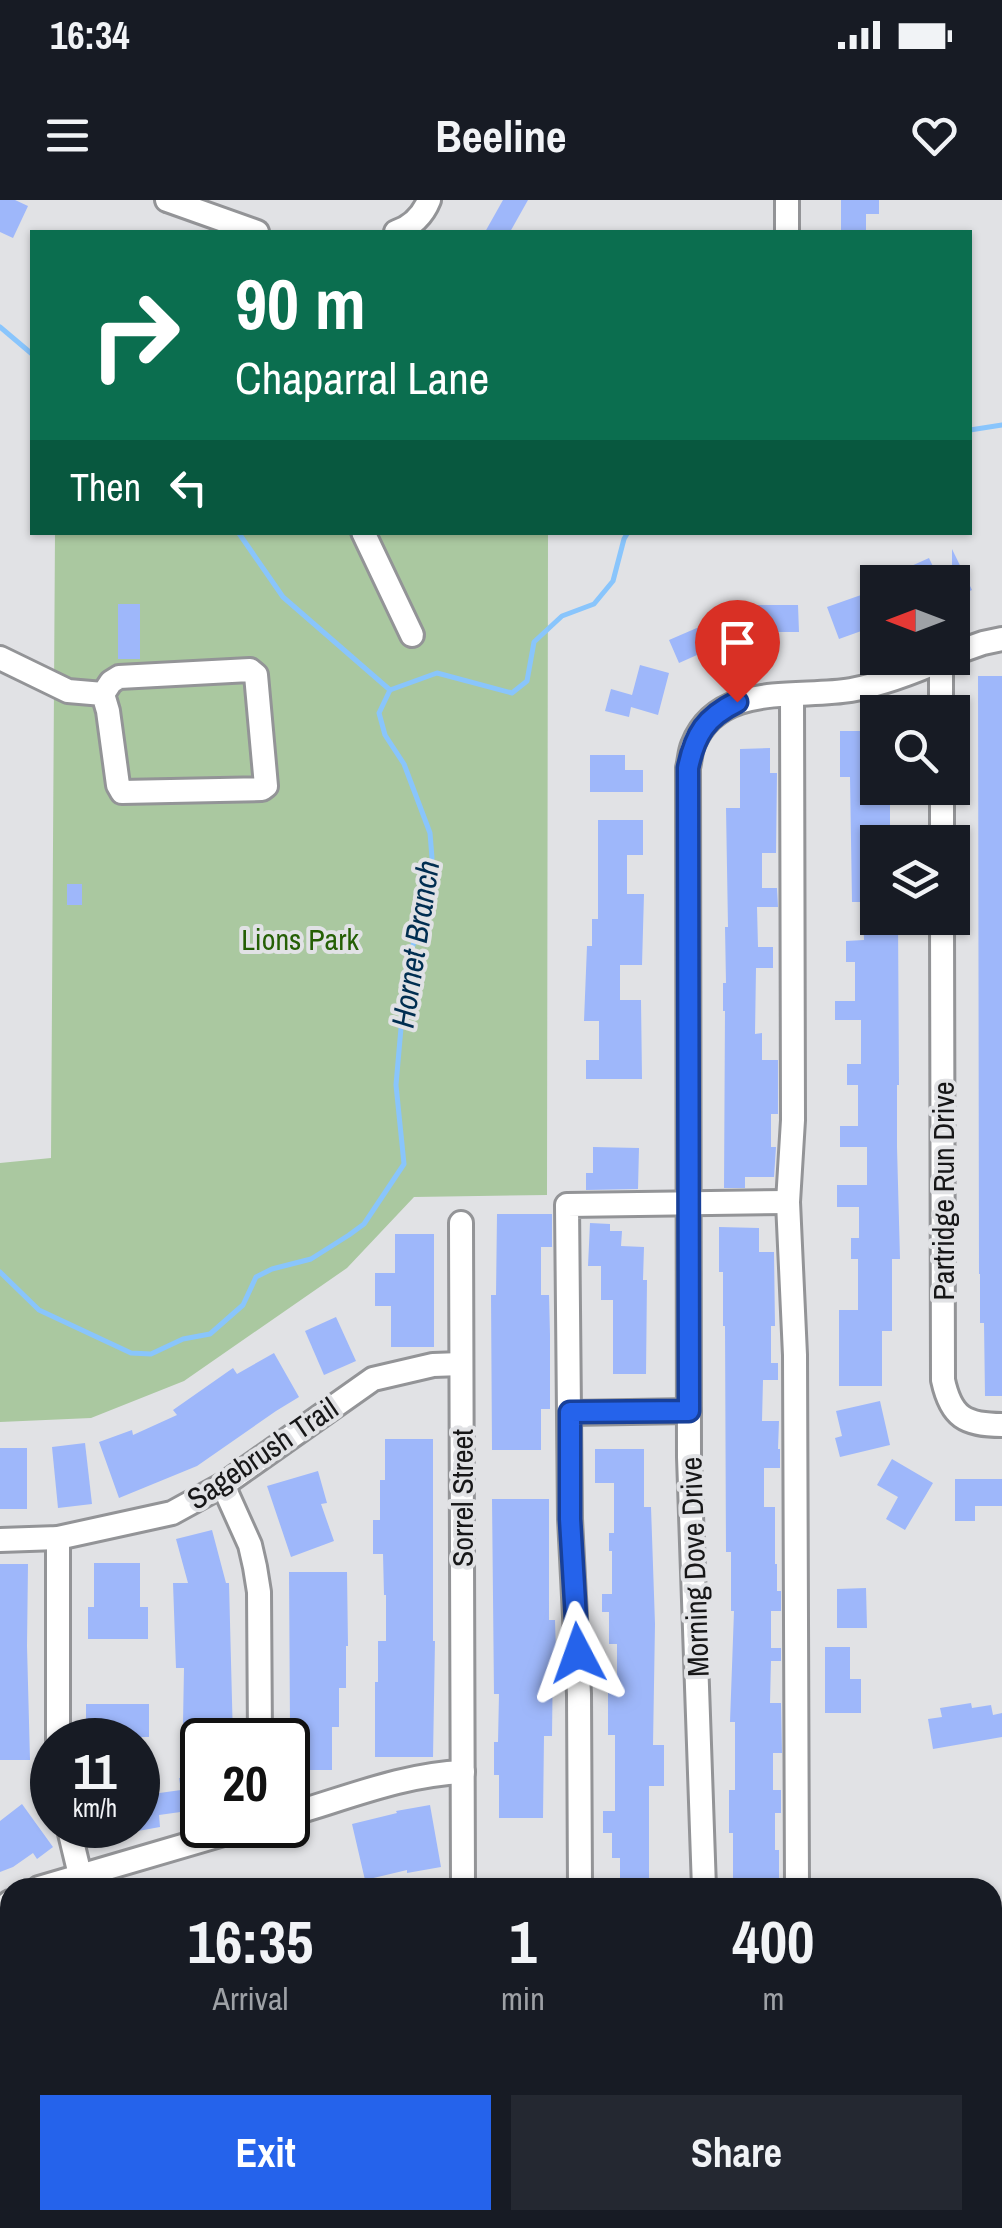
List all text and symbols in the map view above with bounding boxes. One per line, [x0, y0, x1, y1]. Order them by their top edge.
text: 16:34 [50, 10, 130, 61]
text: Beeline [435, 105, 567, 166]
icon: menu [40, 108, 95, 163]
icon: heart [907, 108, 962, 163]
text: 90 m [235, 257, 366, 351]
icon: right [70, 270, 200, 400]
text: Chaparral Lane [235, 347, 489, 408]
icon: left [161, 460, 216, 515]
text: Then [70, 462, 141, 513]
north arrow [860, 565, 970, 675]
map controls [860, 565, 970, 935]
pin [695, 600, 780, 703]
icon: arrive [710, 615, 765, 670]
button: search [860, 695, 970, 805]
button: layers [860, 825, 970, 935]
water label: Hornet Branch [381, 857, 449, 1031]
park label: Lions Park [241, 919, 359, 959]
street label: Partridge Run Drive [923, 1082, 963, 1300]
street label: Sagebrush Trail [179, 1388, 345, 1518]
street label: Sorrel Street [442, 1429, 482, 1567]
street label: Morning Dove Drive [670, 1456, 718, 1678]
position arrow [526, 1601, 630, 1705]
speed limit sign: 20 [180, 1718, 310, 1848]
text: 11 [73, 1737, 117, 1805]
text: km/h [73, 1791, 117, 1825]
text: 16:35 [188, 1901, 313, 1982]
text: 1 [509, 1901, 537, 1982]
text: 400 [732, 1901, 814, 1982]
text: Arrival [213, 1977, 288, 2020]
text: min [501, 1977, 545, 2020]
text: m [762, 1977, 784, 2020]
button: Exit [40, 2095, 491, 2210]
button: Share [511, 2095, 962, 2210]

